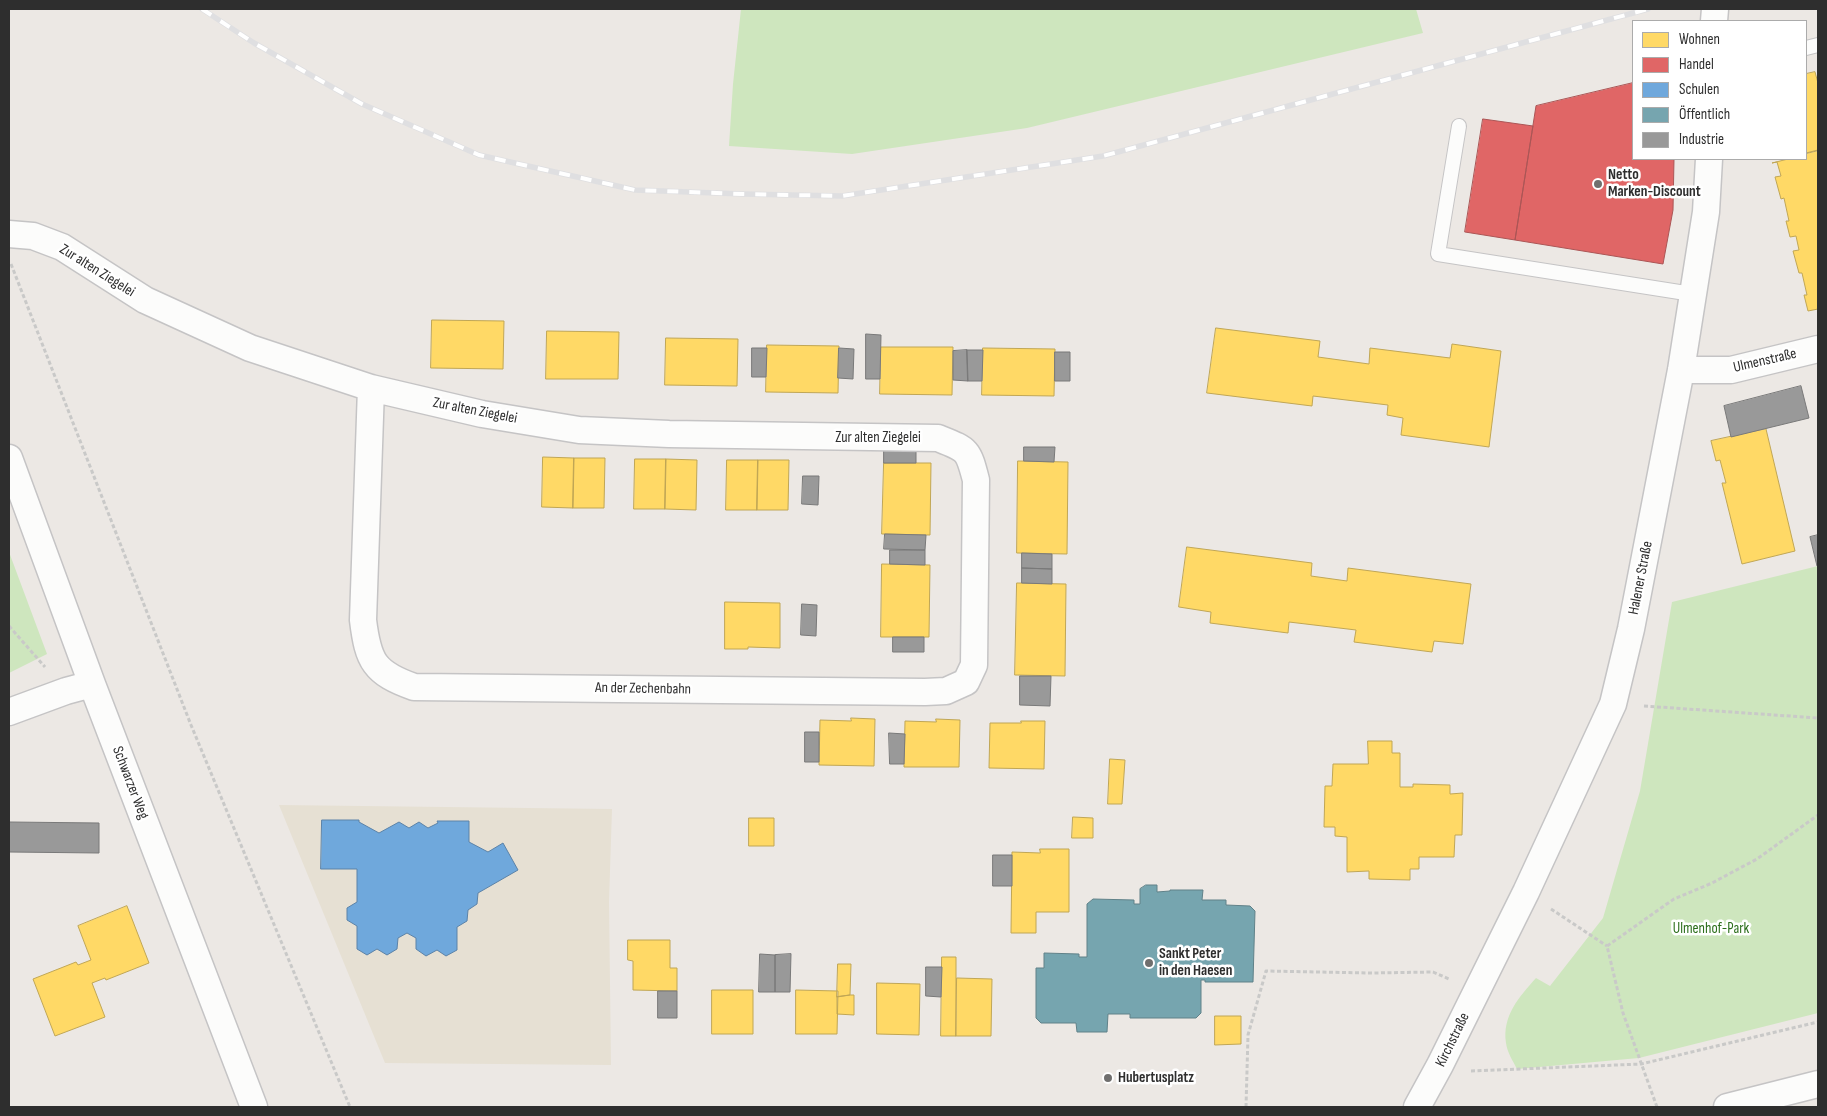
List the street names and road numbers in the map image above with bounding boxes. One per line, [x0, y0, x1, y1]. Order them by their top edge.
street label: Zur alten Ziegelei [56, 241, 138, 301]
street label: Ulmenstraße [1732, 345, 1798, 377]
street label: Zur alten Ziegelei [431, 394, 519, 428]
street label: Zur alten Ziegelei [835, 429, 921, 447]
street label: Halener Straße [1625, 540, 1657, 616]
street label: An der Zechenbahn [595, 679, 691, 699]
street label: Schwarzer Weg [108, 744, 152, 822]
street label: Kirchstraße [1432, 1010, 1474, 1070]

